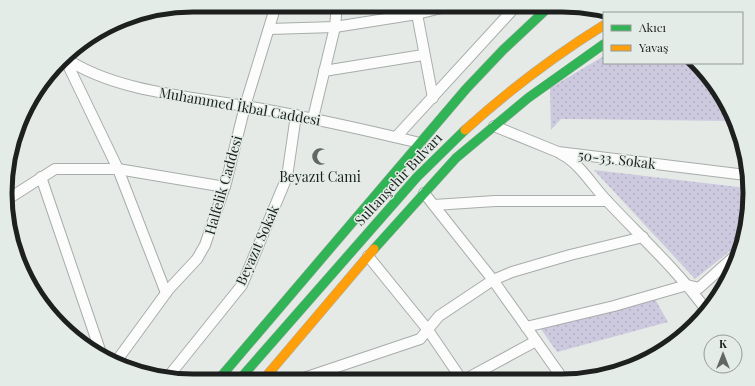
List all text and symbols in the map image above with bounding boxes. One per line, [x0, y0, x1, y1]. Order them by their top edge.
legend [603, 12, 743, 64]
text: Akıcı [638, 19, 667, 35]
text: Yavaş [638, 39, 668, 55]
street label: Muhammed İkbal Caddesi [158, 82, 322, 130]
street label: Sultanşehir Bulvarı [350, 129, 446, 229]
street label: Halfelik Caddesi [200, 133, 246, 237]
street label: 50-33. Sokak [577, 145, 657, 173]
mosque icon: Beyazıt Cami [310, 146, 330, 166]
place label: Beyazıt Cami [279, 167, 361, 186]
street label: Beyazıt Sokak [231, 202, 283, 288]
north arrow [703, 334, 743, 374]
text: K [719, 336, 727, 351]

